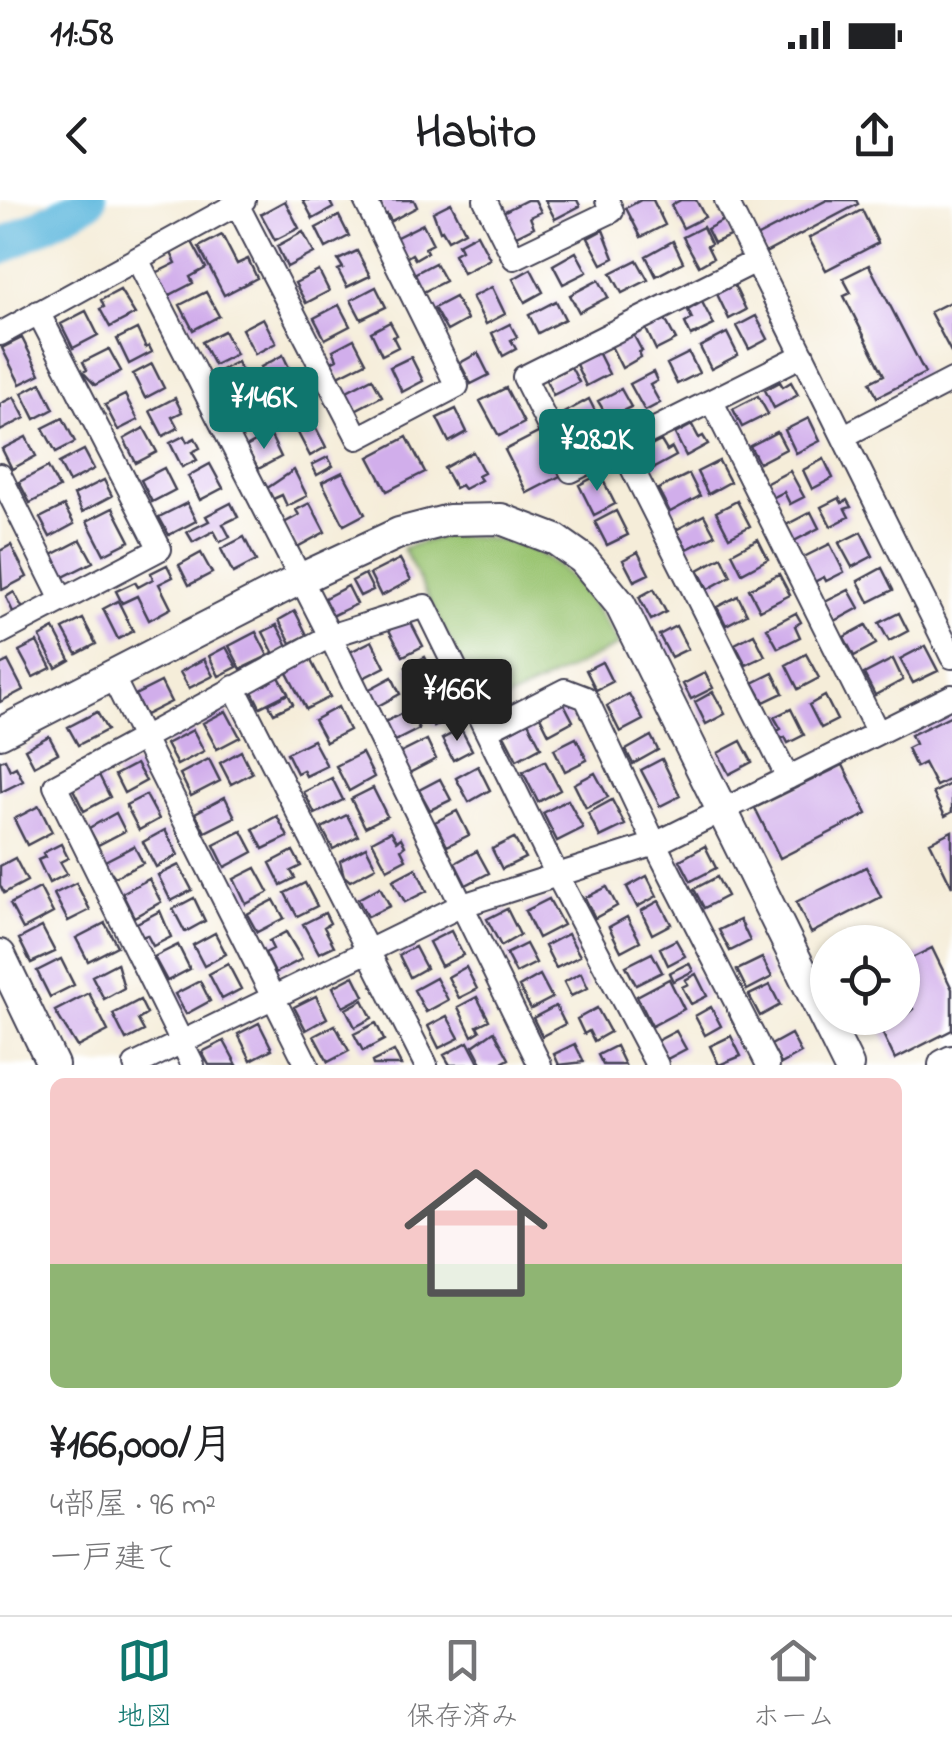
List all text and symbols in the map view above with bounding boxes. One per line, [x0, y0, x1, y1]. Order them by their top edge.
text: 11:58 [50, 7, 113, 63]
text: Habito [416, 102, 536, 168]
icon: back [50, 108, 105, 163]
icon: share [847, 108, 902, 163]
pin: ¥146K [194, 367, 334, 452]
text: ¥146K [231, 376, 297, 423]
pin: ¥282K [527, 409, 667, 494]
text: ¥282K [561, 418, 633, 465]
pin: ¥166K [387, 659, 527, 744]
text: ¥166K [424, 668, 490, 715]
map controls [810, 925, 920, 1035]
button: locate [810, 925, 920, 1035]
icon: home [386, 1143, 566, 1323]
text: ¥166,000/月 [50, 1416, 233, 1477]
text: 4部屋 · 96 m² [50, 1483, 216, 1530]
text: 一戸建て [50, 1536, 178, 1583]
tab: 地図 [117, 1633, 173, 1739]
tab: 保存済み [407, 1633, 519, 1739]
tab: ホーム [752, 1633, 835, 1739]

